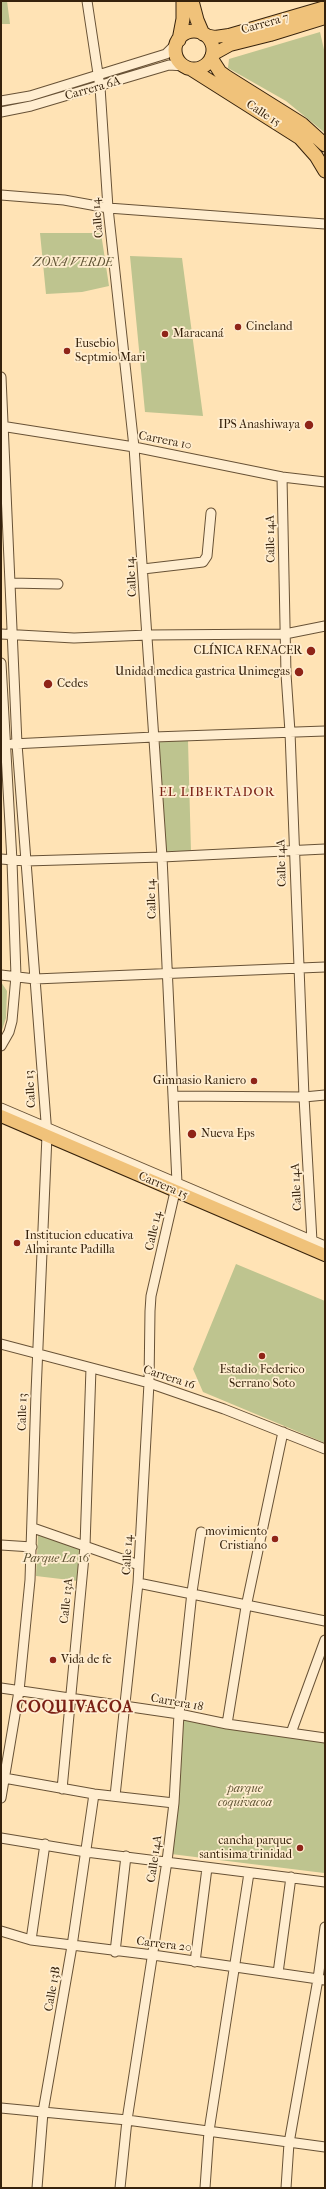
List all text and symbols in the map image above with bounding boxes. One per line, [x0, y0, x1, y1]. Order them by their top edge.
street label: Carrera 7 [240, 10, 290, 38]
street label: Carrera 6A [64, 74, 122, 104]
street label: Calle 15 [243, 98, 283, 130]
street label: Calle 14 [89, 197, 107, 239]
park label: ZONA VERDE [33, 256, 113, 270]
place label: Cineland [246, 320, 293, 334]
marker: Cineland [233, 322, 243, 332]
place label: Maracaná [173, 327, 224, 341]
marker: Maracaná [160, 329, 170, 339]
place label: Eusebio Septmio Mari [75, 337, 145, 365]
marker: Eusebio Septmio Mari [62, 346, 72, 356]
place label: IPS Anashiwaya [219, 418, 300, 432]
marker: IPS Anashiwaya [303, 419, 315, 431]
street label: Carrera 10 [137, 429, 193, 453]
street label: Calle 14A [263, 515, 279, 563]
street label: Calle 14 [123, 557, 141, 597]
place label: CLÍNICA RENACER [193, 644, 302, 658]
marker: CLÍNICA RENACER [305, 645, 317, 657]
place label: Unidad medica gastrica Unimegas [115, 665, 290, 679]
marker: Unidad medica gastrica Unimegas [293, 666, 305, 678]
place label: Cedes [57, 677, 88, 691]
marker: Cedes [42, 678, 54, 690]
district label: EL LIBERTADOR [159, 785, 275, 801]
street label: Calle 14A [274, 839, 290, 887]
street label: Calle 14 [144, 879, 160, 919]
street label: Calle 13 [22, 1070, 40, 1108]
place label: Gimnasio Raniero [153, 1074, 246, 1088]
marker: Gimnasio Raniero [249, 1076, 259, 1086]
place label: Nueva Eps [201, 1127, 255, 1141]
marker: Nueva Eps [186, 1128, 198, 1140]
street label: Calle 14A [289, 1163, 305, 1211]
street label: Carrera 15 [136, 1169, 190, 1203]
street label: Calle 14 [142, 1210, 166, 1252]
place label: Institucion educativa Almirante Padilla [25, 1229, 133, 1257]
marker: Institucion educativa Almirante Padilla [12, 1238, 22, 1248]
marker: Estadio Federico Serrano Soto [257, 1351, 267, 1361]
street label: Carrera 16 [141, 1363, 197, 1393]
place label: Estadio Federico Serrano Soto [220, 1363, 304, 1391]
street label: Calle 13 [15, 1393, 31, 1431]
place label: movimiento Cristiano [205, 1525, 267, 1553]
marker: movimiento Cristiano [270, 1534, 280, 1544]
street label: Calle 14 [120, 1535, 136, 1575]
park label: Parque La 16 [23, 1552, 89, 1566]
street label: Calle 13A [57, 1578, 77, 1624]
place label: Vida de fe [61, 1653, 112, 1667]
marker: Vida de fe [48, 1655, 58, 1665]
street label: Carrera 18 [150, 1691, 204, 1715]
district label: COQUIVACOA [16, 1698, 134, 1718]
park label: parque coquivacoa [218, 1782, 272, 1810]
street label: Calle 14A [145, 1834, 165, 1884]
place label: cancha parque santisima trinidad [199, 1834, 292, 1862]
marker: cancha parque santisima trinidad [295, 1843, 305, 1853]
street label: Carrera 20 [135, 1934, 193, 1956]
street label: Calle 13B [42, 1965, 64, 2013]

